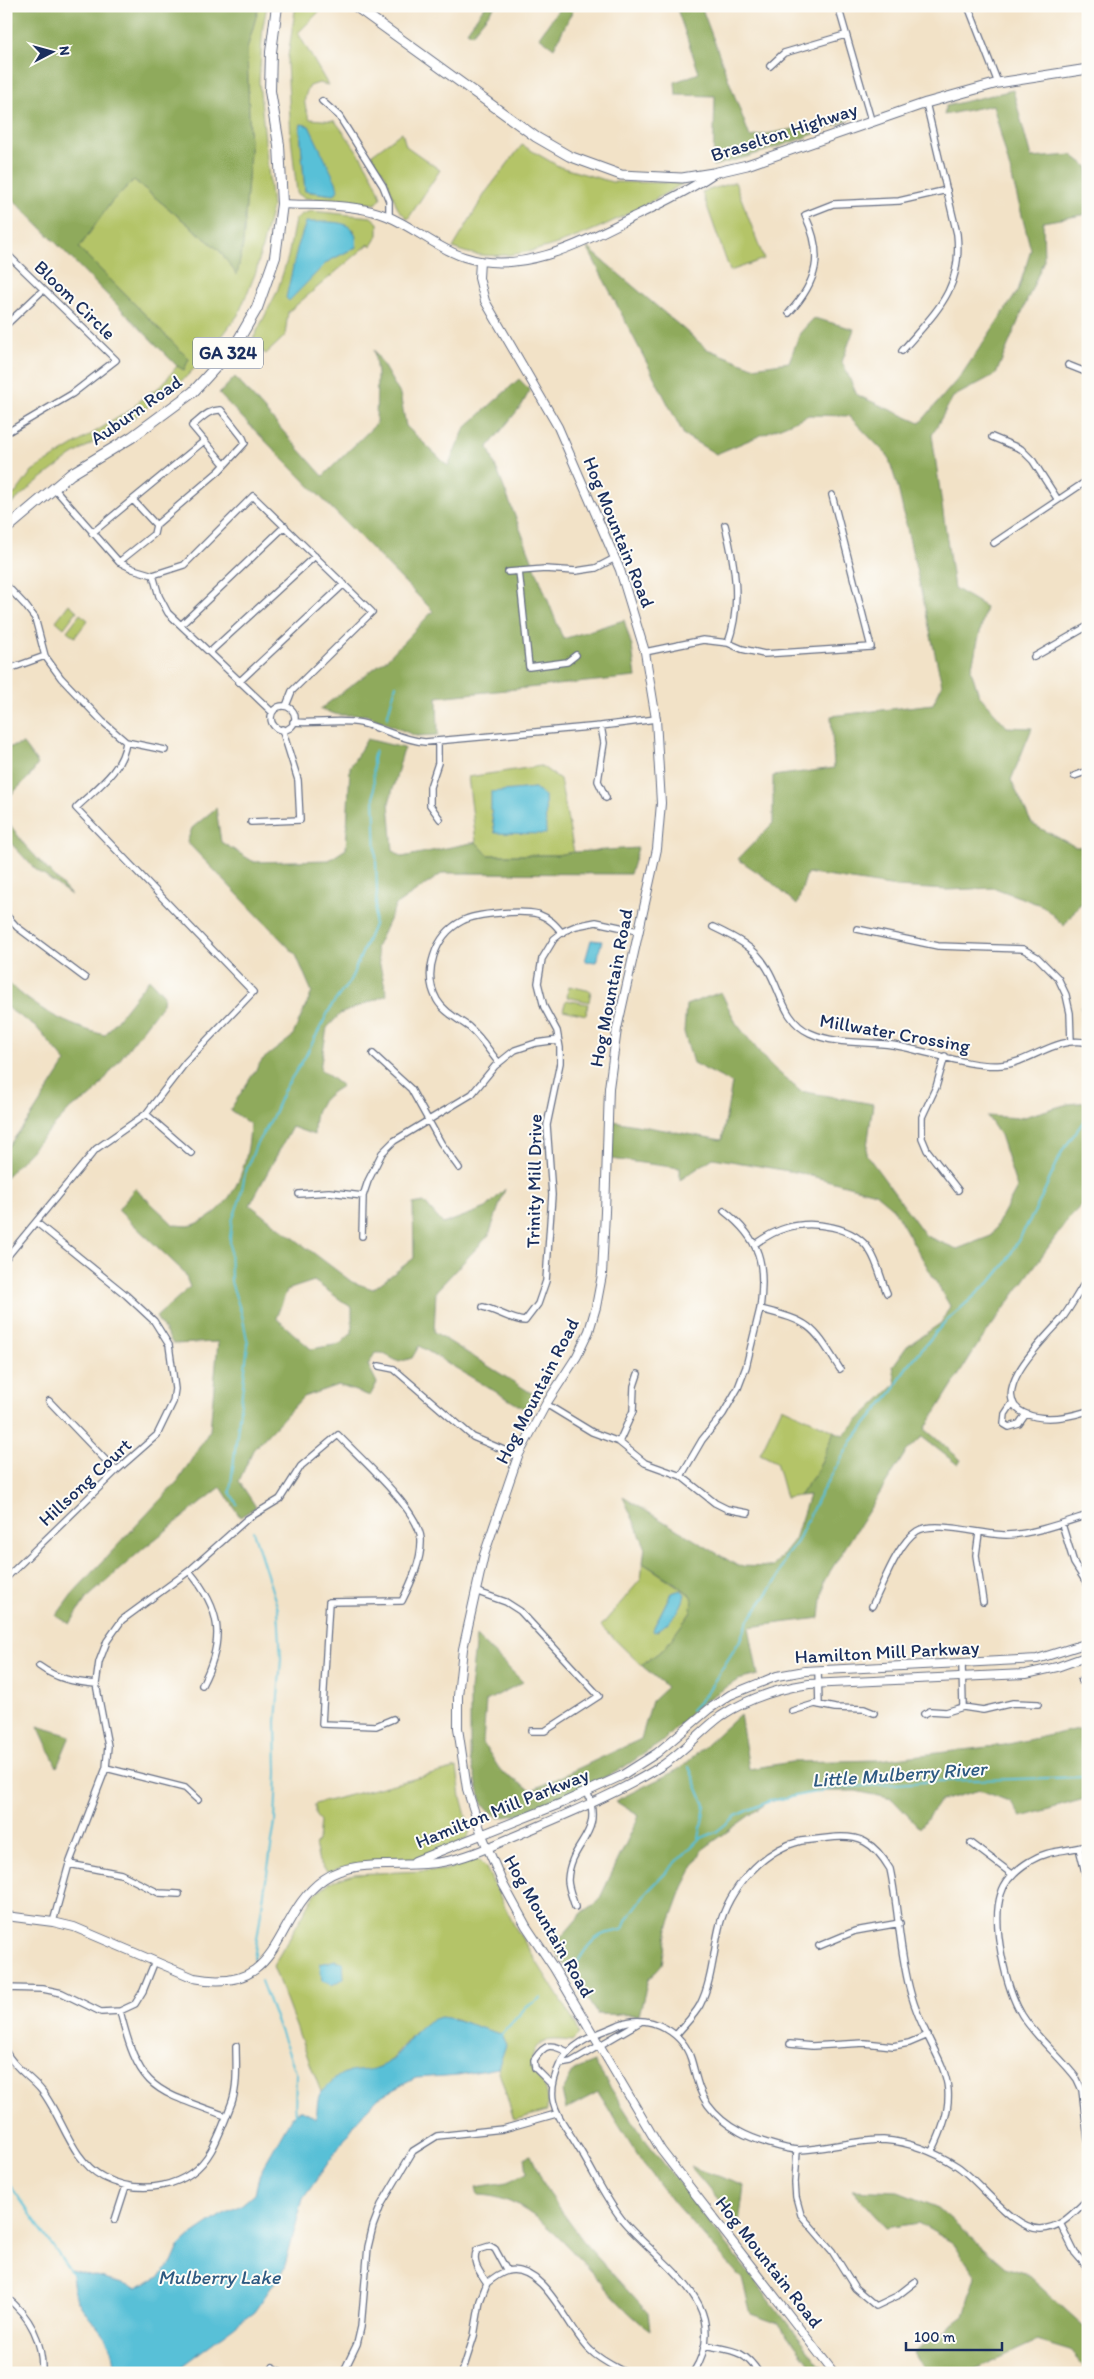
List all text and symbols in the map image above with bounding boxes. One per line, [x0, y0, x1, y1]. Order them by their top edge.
north arrow [28, 28, 78, 78]
text: N [55, 45, 73, 56]
street label: Braselton Highway [708, 97, 860, 167]
street label: Bloom Circle [29, 255, 121, 345]
road number: GA 324 [193, 338, 263, 368]
street label: Auburn Road [86, 370, 187, 450]
street label: Hog Mountain Road [578, 453, 660, 611]
street label: Hog Mountain Road [584, 907, 638, 1069]
street label: Millwater Crossing [818, 1008, 972, 1058]
street label: Trinity Mill Drive [521, 1114, 547, 1248]
street label: Hog Mountain Road [490, 1314, 584, 1468]
street label: Hillsong Court [34, 1433, 136, 1531]
street label: Hamilton Mill Parkway [794, 1636, 980, 1668]
water label: Little Mulberry River [811, 1756, 990, 1792]
street label: Hamilton Mill Parkway [412, 1763, 592, 1853]
street label: Hog Mountain Road [499, 1851, 599, 2001]
street label: Hog Mountain Road [710, 2192, 828, 2332]
water label: Mulberry Lake [158, 2265, 282, 2289]
scale bar [906, 2319, 1003, 2351]
text: 100 m [914, 2328, 956, 2346]

